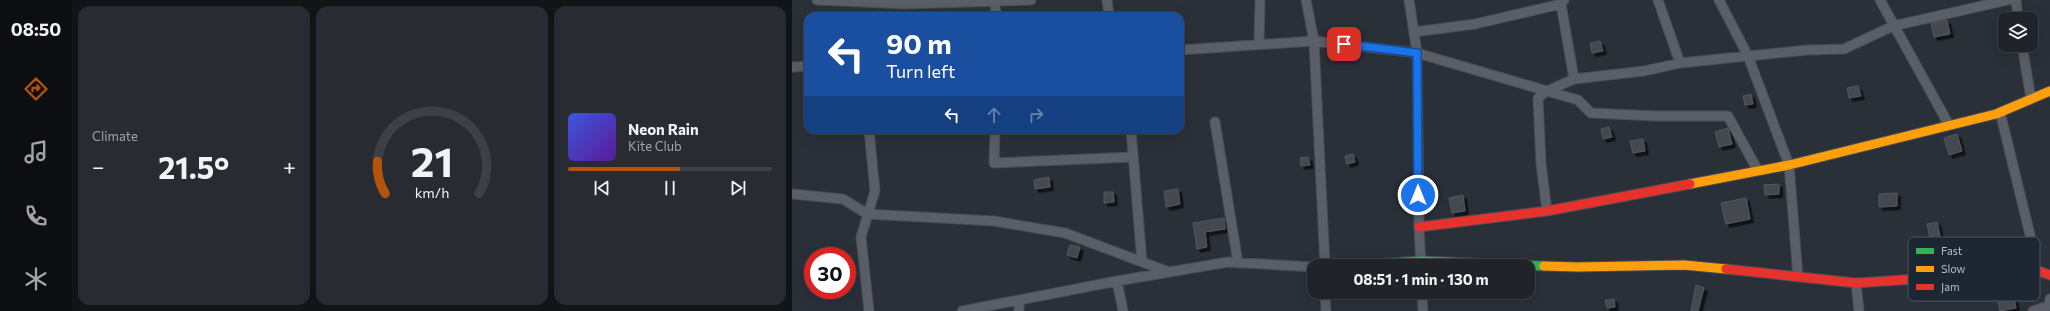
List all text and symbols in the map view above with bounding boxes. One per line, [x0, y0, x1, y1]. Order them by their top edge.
map controls [1998, 12, 2038, 52]
button: layers [1998, 12, 2038, 52]
text: 08:50 [11, 18, 61, 40]
text: 90 m [886, 26, 952, 60]
pin [1327, 27, 1361, 61]
icon: left [820, 28, 872, 80]
icon: arrive [1333, 33, 1355, 55]
text: Turn left [886, 60, 955, 82]
icon: directions [22, 75, 50, 103]
icon: left [941, 104, 963, 126]
icon: ahead [983, 104, 1005, 126]
icon: right [1025, 104, 1047, 126]
text: Neon Rain [628, 120, 699, 138]
text: Climate [92, 128, 138, 144]
text: 21 [411, 134, 453, 185]
icon: music [22, 138, 50, 166]
text: Kite Club [628, 138, 682, 154]
text: 21.5° [158, 148, 229, 185]
text: − [92, 153, 105, 180]
text: + [283, 153, 296, 180]
position arrow [1397, 174, 1439, 216]
icon: previous [591, 177, 613, 199]
icon: pause [659, 177, 681, 199]
icon: next [727, 177, 749, 199]
text: km/h [415, 182, 449, 200]
icon: phone [22, 202, 50, 230]
legend [1908, 237, 2040, 301]
text: Fast [1941, 244, 1963, 257]
speed limit sign: 30 [804, 247, 856, 299]
text: Slow [1941, 262, 1966, 275]
icon: climate [22, 265, 50, 293]
text: 08:51 · 1 min · 130 m [1353, 270, 1489, 288]
text: Jam [1941, 280, 1960, 294]

